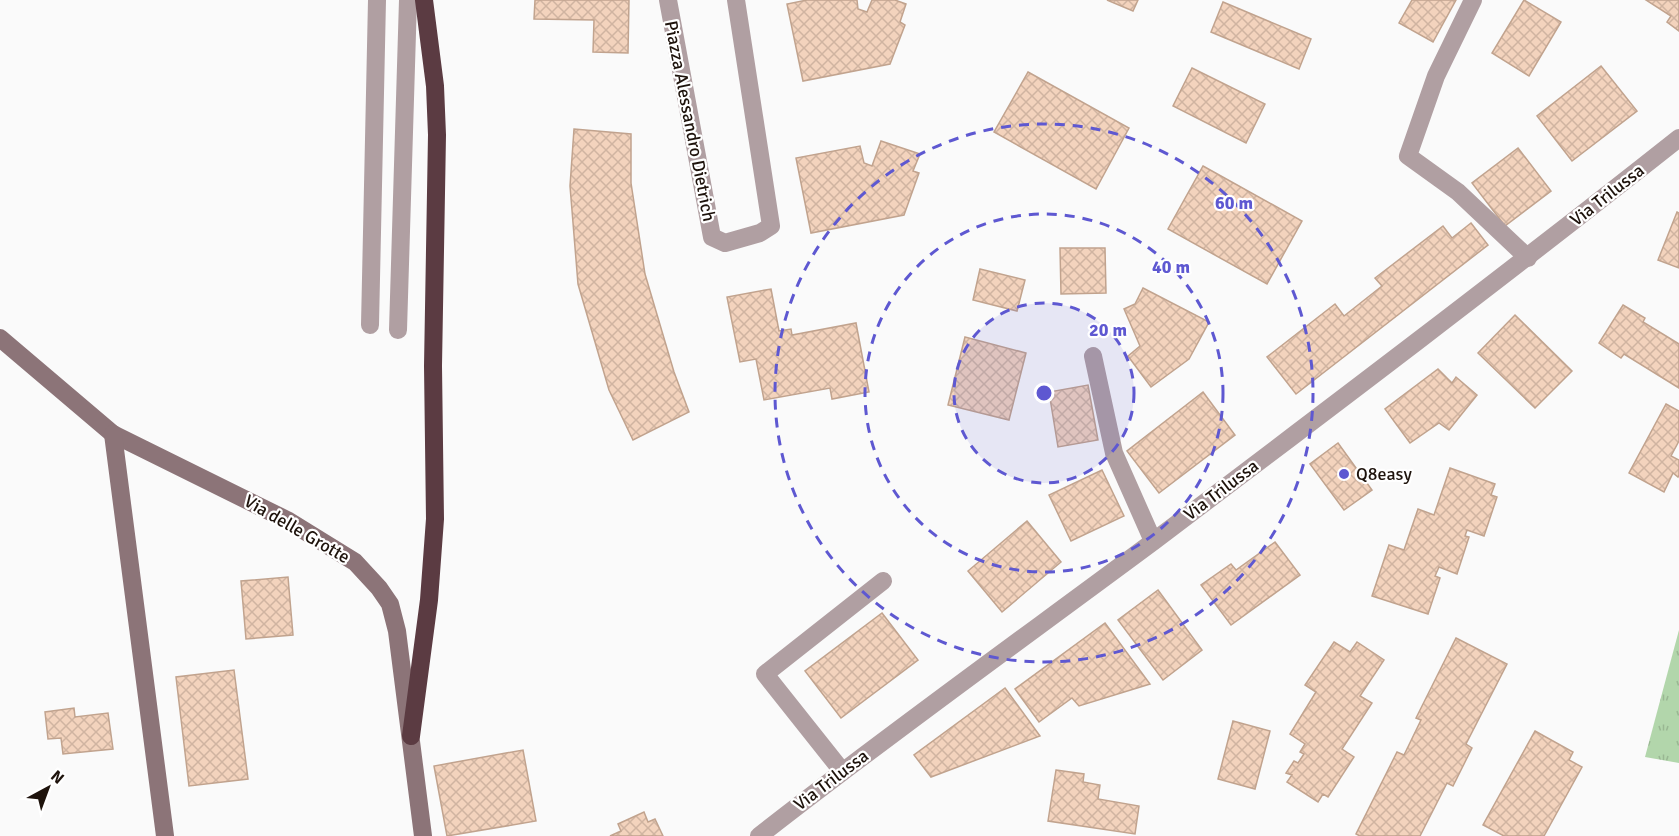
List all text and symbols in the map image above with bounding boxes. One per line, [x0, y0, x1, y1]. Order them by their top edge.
street label: Piazza Alessandro Dietrich [660, 19, 720, 223]
street label: Via Trilussa [1566, 159, 1648, 231]
text: 60 m [1215, 192, 1253, 214]
text: 40 m [1152, 256, 1190, 278]
text: 20 m [1089, 319, 1127, 341]
centre of rings [1034, 383, 1054, 403]
street label: Via Trilussa [1179, 455, 1263, 525]
place label: Q8easy [1356, 463, 1412, 485]
marker: Q8easy [1337, 467, 1351, 481]
street label: Via delle Grotte [240, 490, 354, 568]
street label: Via Trilussa [789, 745, 873, 815]
north arrow [18, 758, 78, 818]
text: N [46, 766, 68, 789]

